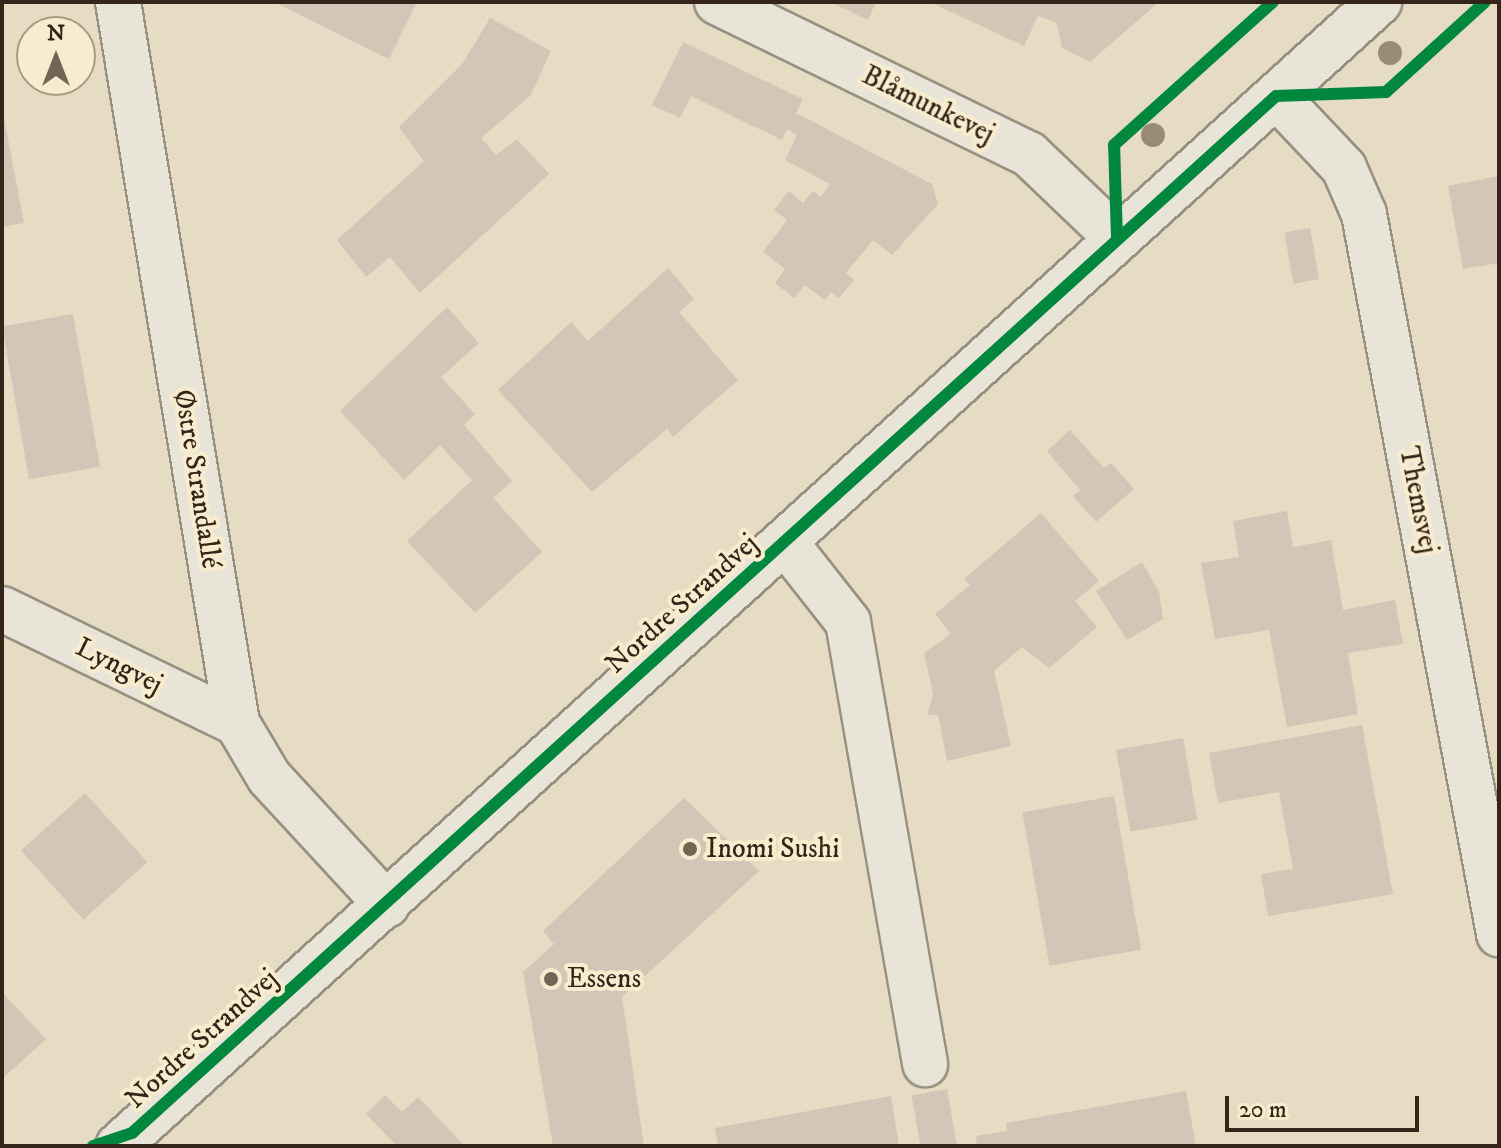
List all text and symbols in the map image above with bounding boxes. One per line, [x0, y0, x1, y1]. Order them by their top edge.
north arrow [16, 16, 96, 96]
text: N [47, 20, 65, 47]
street label: Blåmunkevej [856, 59, 1000, 151]
street label: Østre Strandallé [166, 387, 228, 571]
street label: Themsvej [1391, 444, 1445, 556]
street label: Nordre Strandvej [599, 527, 765, 681]
street label: Lyngvej [70, 631, 168, 701]
place label: Inomi Sushi [706, 832, 839, 866]
marker: Inomi Sushi [681, 840, 699, 858]
street label: Nordre Strandvej [119, 962, 285, 1116]
place label: Essens [567, 962, 641, 996]
marker: Essens [542, 970, 560, 988]
scale bar [1229, 1080, 1423, 1130]
text: 20 m [1239, 1095, 1287, 1125]

